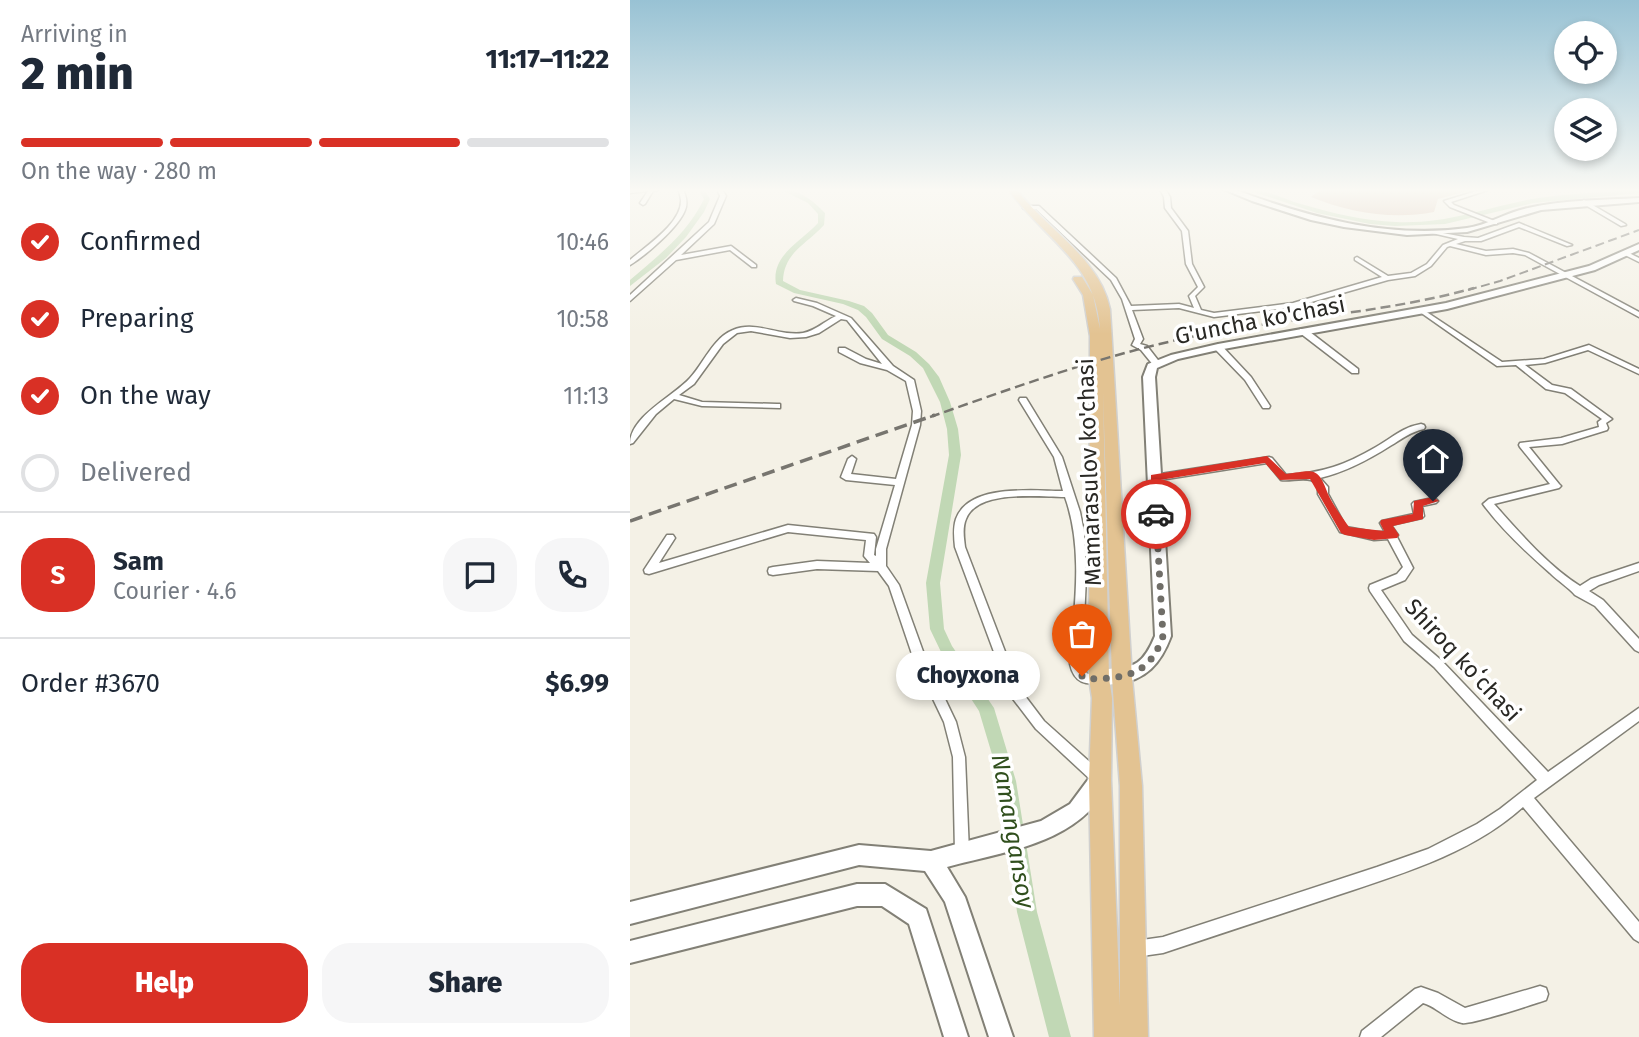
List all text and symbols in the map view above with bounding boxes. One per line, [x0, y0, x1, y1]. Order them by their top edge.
text: Arriving in [21, 20, 128, 48]
map controls [1554, 21, 1617, 161]
button: locate [1554, 21, 1617, 84]
text: 11:17–11:22 [486, 44, 609, 75]
text: 2 min [21, 46, 134, 101]
button: layers [1554, 98, 1617, 161]
text: On the way · 280 m [21, 157, 217, 185]
icon: check [21, 223, 59, 261]
text: Confirmed [80, 226, 201, 257]
text: 10:46 [556, 228, 609, 256]
street label: G'uncha ko'chasi [1173, 290, 1347, 350]
icon: check [21, 300, 59, 338]
text: Preparing [80, 303, 193, 334]
text: 10:58 [556, 305, 609, 333]
street label: Mamarasulov ko'chasi [1071, 358, 1107, 586]
icon: check [21, 377, 59, 415]
text: On the way [80, 380, 211, 411]
text: 11:13 [563, 382, 609, 410]
pin [1403, 429, 1463, 501]
icon: home [1414, 440, 1452, 478]
text: Delivered [80, 457, 192, 488]
courier [1121, 479, 1191, 549]
icon: car [1137, 495, 1175, 533]
button: chat [443, 538, 517, 612]
button: phone [535, 538, 609, 612]
text: Sam [113, 546, 164, 577]
text: S [51, 560, 65, 591]
text: Courier · 4.6 [113, 577, 237, 605]
street label: Shiroq koʻchasi [1399, 593, 1527, 727]
pin [1052, 604, 1112, 676]
icon: bag [1063, 615, 1101, 653]
callout: Choyxona [896, 652, 1040, 700]
text: Choyxona [917, 661, 1019, 689]
text: Order #3670 [21, 668, 160, 699]
text: $6.99 [545, 668, 609, 699]
water label: Namangansoy [986, 752, 1041, 911]
button: Help [21, 943, 308, 1023]
button: Share [322, 943, 609, 1023]

